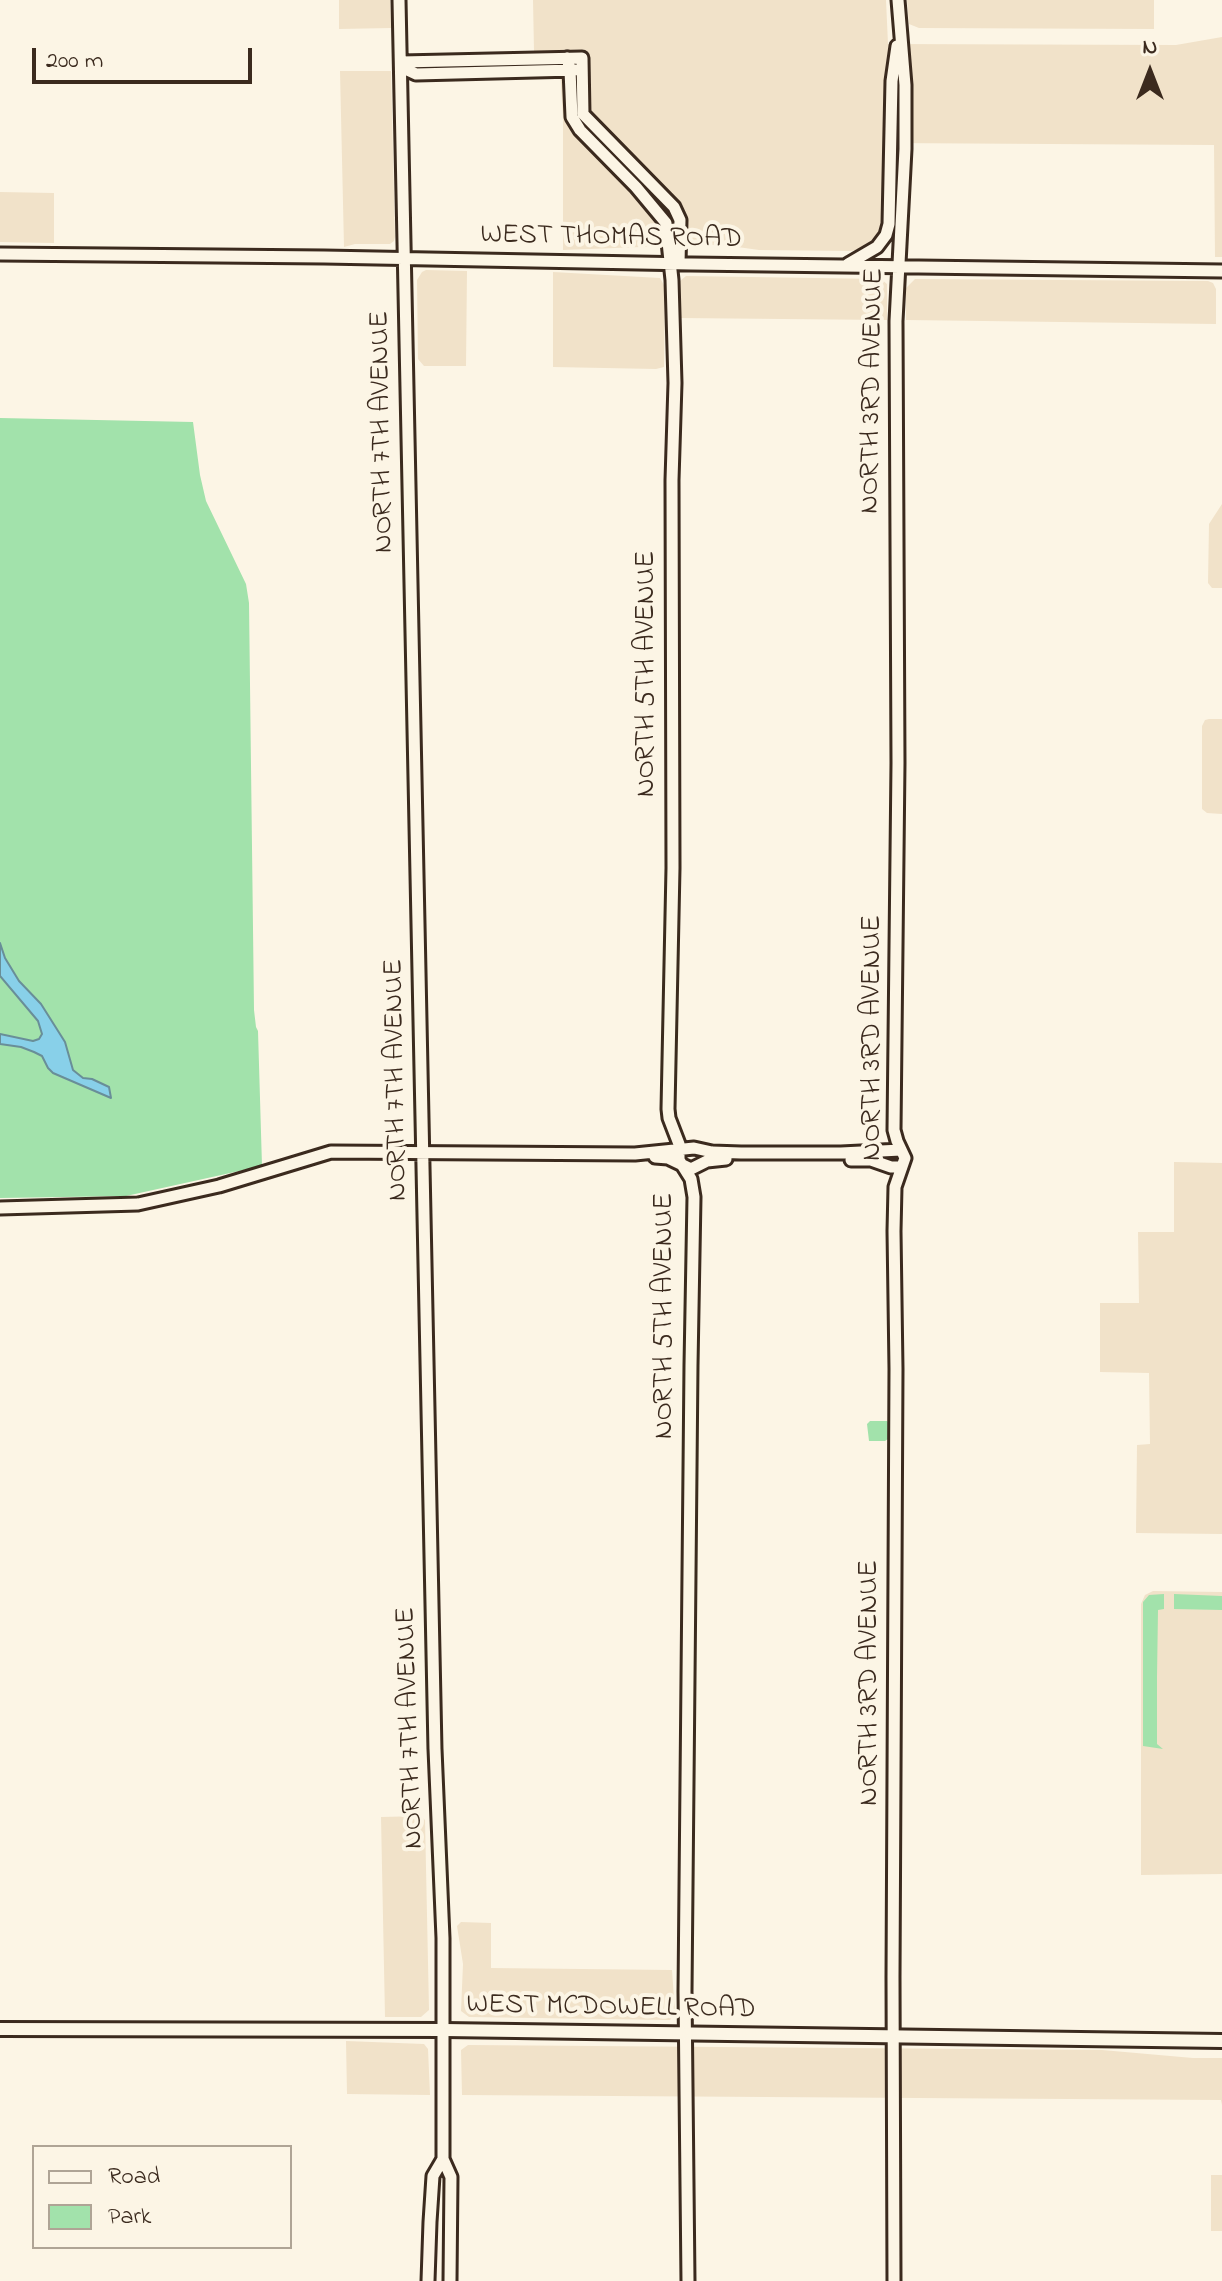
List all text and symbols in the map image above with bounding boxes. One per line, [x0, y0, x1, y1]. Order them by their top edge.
scale bar [36, 32, 256, 82]
north arrow [1110, 32, 1190, 112]
text: N [1143, 32, 1157, 64]
text: 200 m [46, 44, 103, 79]
street label: WEST THOMAS ROAD [480, 220, 742, 258]
street label: NORTH 3RD AVENUE [855, 268, 893, 514]
street label: NORTH 7TH AVENUE [365, 311, 403, 553]
street label: NORTH 5TH AVENUE [631, 551, 665, 797]
street label: NORTH 3RD AVENUE [857, 915, 891, 1161]
street label: NORTH 7TH AVENUE [379, 959, 417, 1201]
street label: NORTH 5TH AVENUE [649, 1193, 683, 1439]
street label: NORTH 3RD AVENUE [854, 1560, 888, 1806]
street label: NORTH 7TH AVENUE [391, 1606, 433, 1850]
street label: WEST MCDOWELL ROAD [466, 1990, 756, 2028]
legend [32, 2145, 292, 2249]
text: Road [108, 2160, 160, 2195]
text: Park [108, 2200, 151, 2235]

